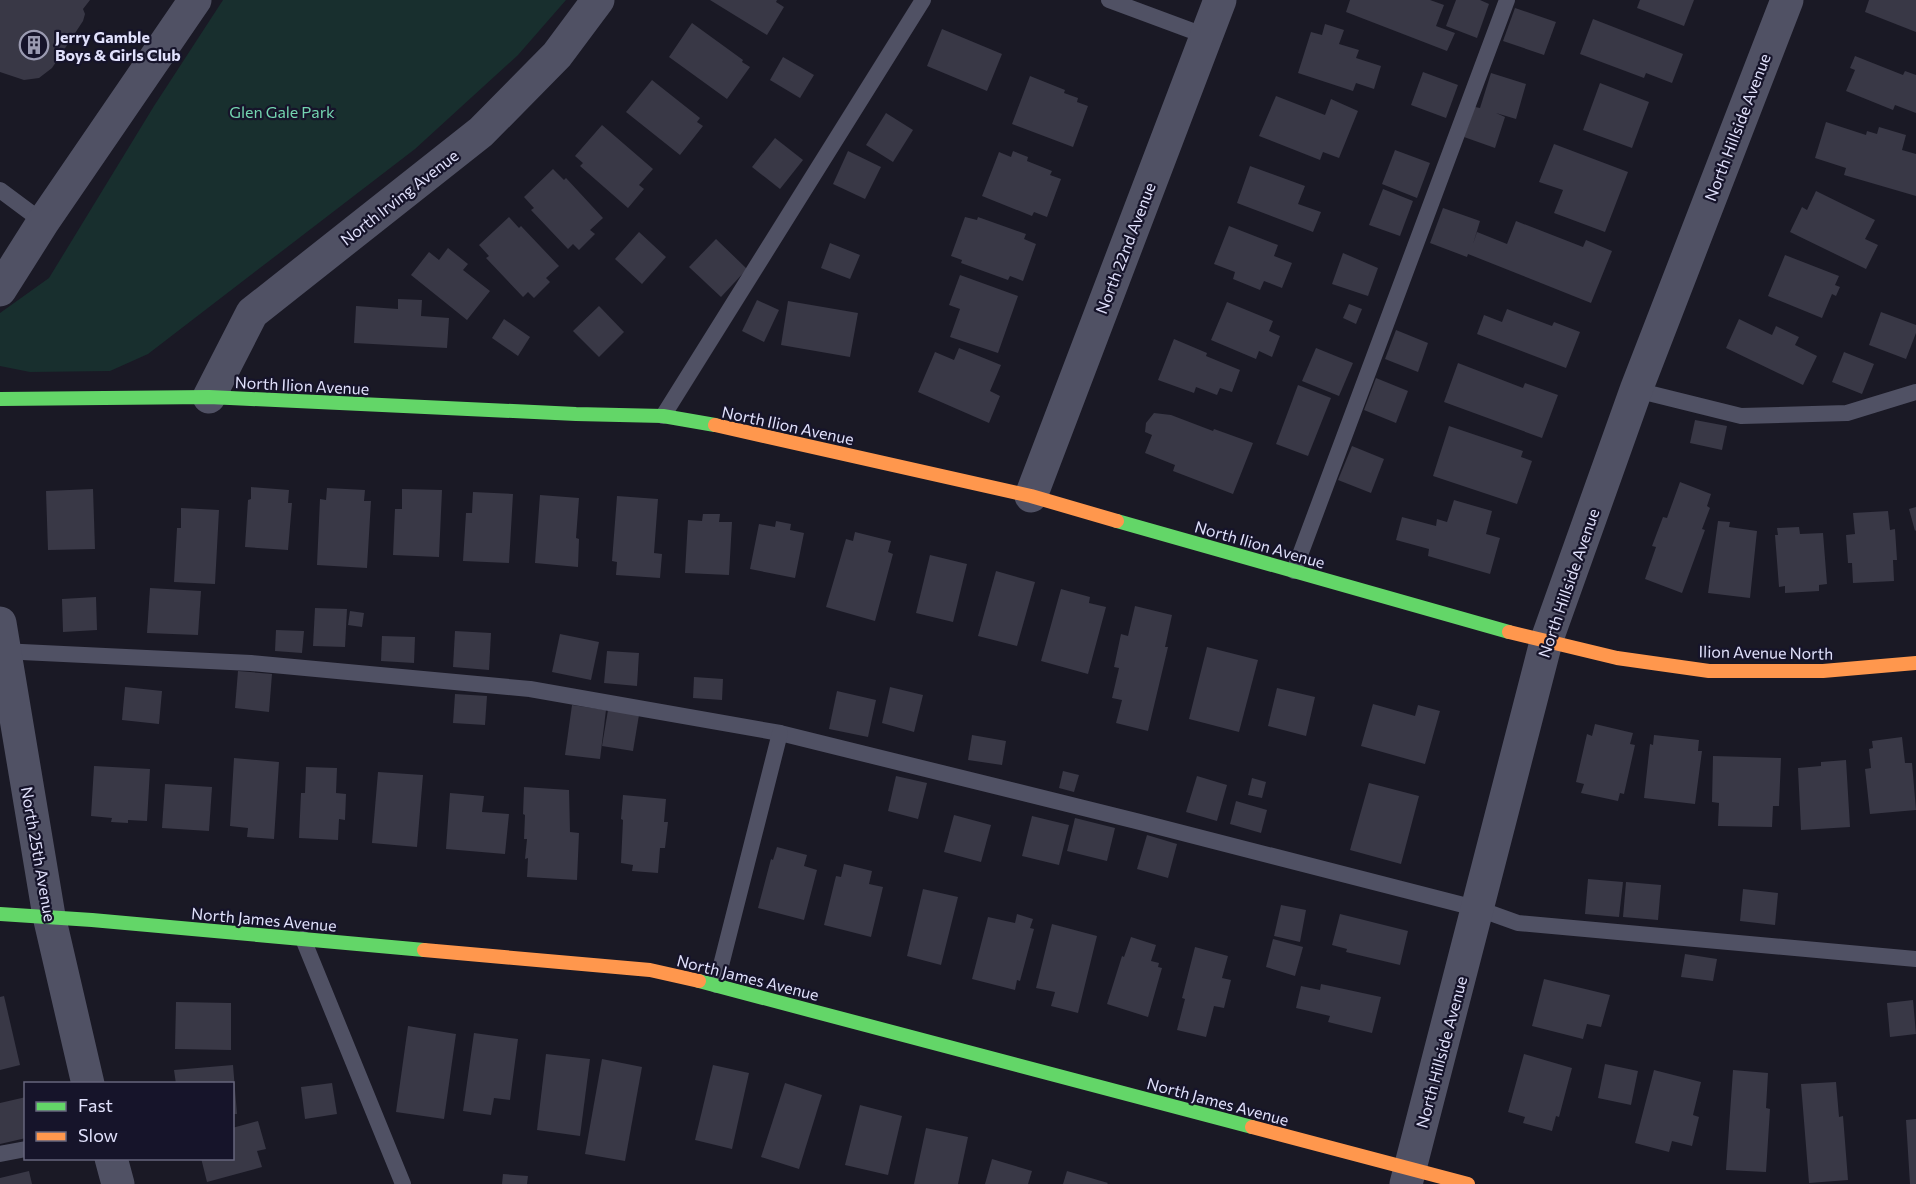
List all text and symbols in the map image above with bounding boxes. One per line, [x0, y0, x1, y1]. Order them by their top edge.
place label: Jerry Gamble Boys & Girls Club [55, 27, 181, 64]
building icon: Jerry Gamble Boys & Girls Club [18, 29, 50, 61]
street label: North Hillside Avenue [1700, 51, 1774, 203]
park label: Glen Gale Park [229, 102, 335, 121]
street label: North Irving Avenue [336, 145, 462, 249]
street label: North 22nd Avenue [1091, 180, 1159, 316]
street label: North Ilion Avenue [234, 372, 370, 398]
street label: North Ilion Avenue [720, 402, 856, 448]
street label: North Hillside Avenue [1534, 506, 1602, 660]
street label: North Ilion Avenue [1193, 516, 1327, 572]
street label: Ilion Avenue North [1699, 641, 1833, 663]
street label: North 25th Avenue [18, 785, 60, 923]
street label: North James Avenue [190, 903, 338, 935]
street label: North James Avenue [675, 950, 821, 1004]
street label: North Hillside Avenue [1412, 974, 1470, 1130]
street label: North James Avenue [1145, 1073, 1291, 1129]
legend [24, 1082, 234, 1160]
text: Fast [78, 1094, 113, 1116]
text: Slow [78, 1124, 118, 1146]

